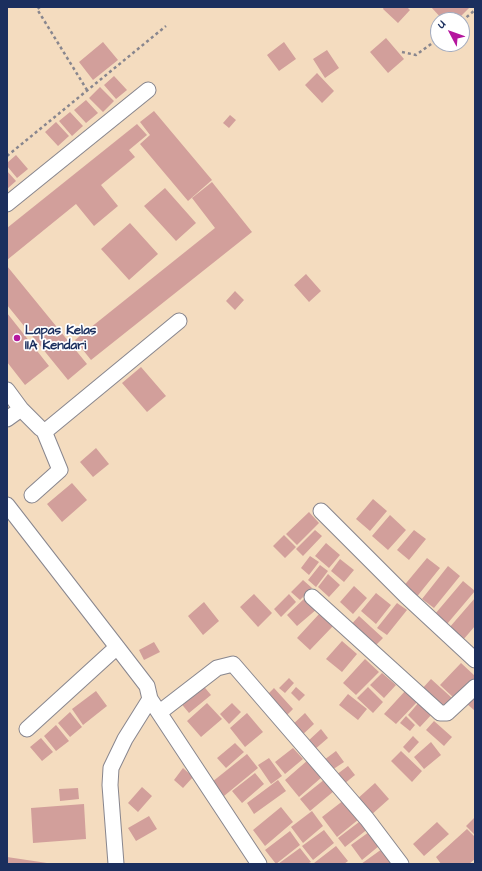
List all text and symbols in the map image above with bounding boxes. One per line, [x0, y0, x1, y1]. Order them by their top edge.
north arrow [430, 12, 470, 52]
text: U [434, 17, 449, 32]
place label: Lapas Kelas IIA Kendari [25, 323, 96, 354]
marker: Lapas Kelas IIA Kendari [12, 333, 22, 343]

